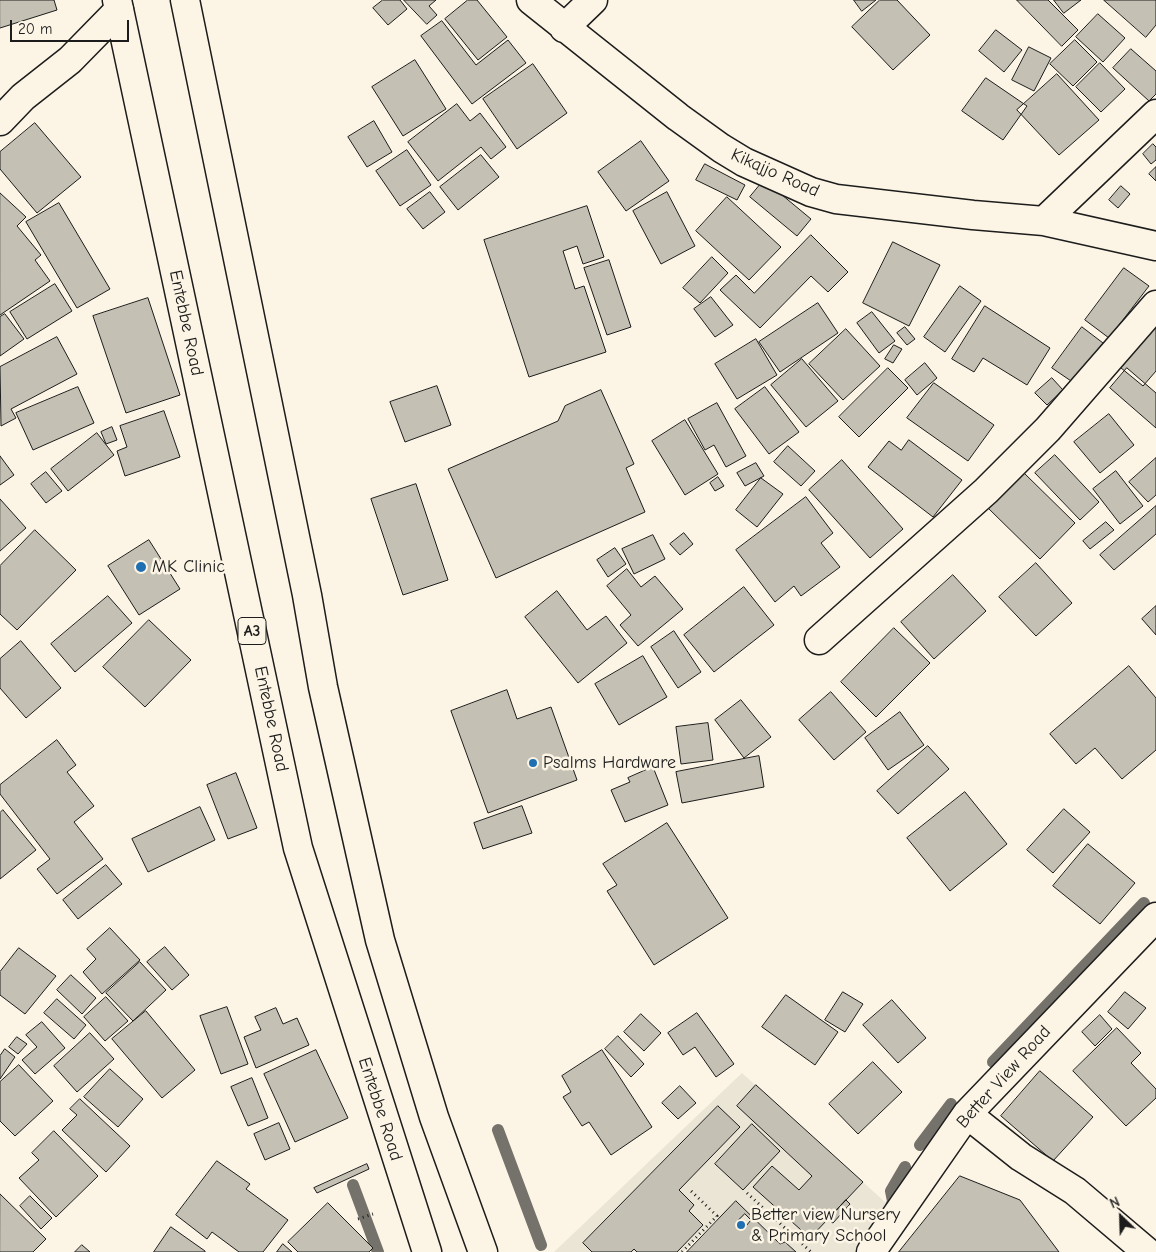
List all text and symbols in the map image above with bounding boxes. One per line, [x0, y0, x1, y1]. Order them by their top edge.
scale bar [12, 10, 131, 42]
text: 20 m [18, 20, 52, 38]
street label: Kikajjo Road [727, 144, 823, 202]
street label: Entebbe Road [164, 268, 208, 378]
place label: MK Clinic [152, 556, 225, 578]
marker: MK Clinic [134, 560, 148, 574]
road number: A3 [238, 618, 266, 644]
street label: Entebbe Road [249, 664, 293, 774]
place label: Psalms Hardware [543, 752, 676, 774]
marker: Psalms Hardware [527, 757, 539, 769]
street label: Better View Road [952, 1021, 1056, 1133]
street label: Entebbe Road [353, 1054, 407, 1164]
north arrow [1096, 1192, 1146, 1242]
text: N [1107, 1193, 1122, 1212]
place label: Better view Nursery & Primary School [751, 1204, 900, 1246]
marker: Better view Nursery & Primary School [735, 1219, 747, 1231]

